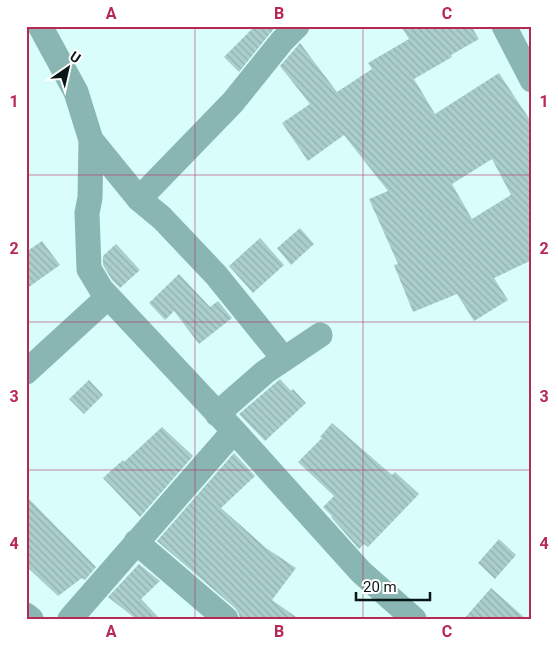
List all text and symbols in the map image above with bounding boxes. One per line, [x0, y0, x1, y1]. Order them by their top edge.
text: A [106, 4, 117, 23]
text: B [274, 4, 284, 23]
text: C [442, 4, 452, 23]
north arrow [42, 42, 92, 92]
text: U [67, 48, 84, 66]
text: 1 [9, 92, 19, 111]
text: 1 [539, 92, 549, 111]
text: 2 [9, 239, 19, 258]
text: 2 [539, 239, 549, 258]
text: 3 [9, 387, 19, 406]
text: 3 [539, 387, 549, 406]
text: 4 [9, 534, 19, 553]
text: 4 [539, 534, 549, 553]
scale bar [356, 570, 429, 602]
text: 20 m [363, 578, 397, 596]
text: A [106, 622, 117, 641]
text: B [274, 622, 284, 641]
text: C [442, 622, 452, 641]

